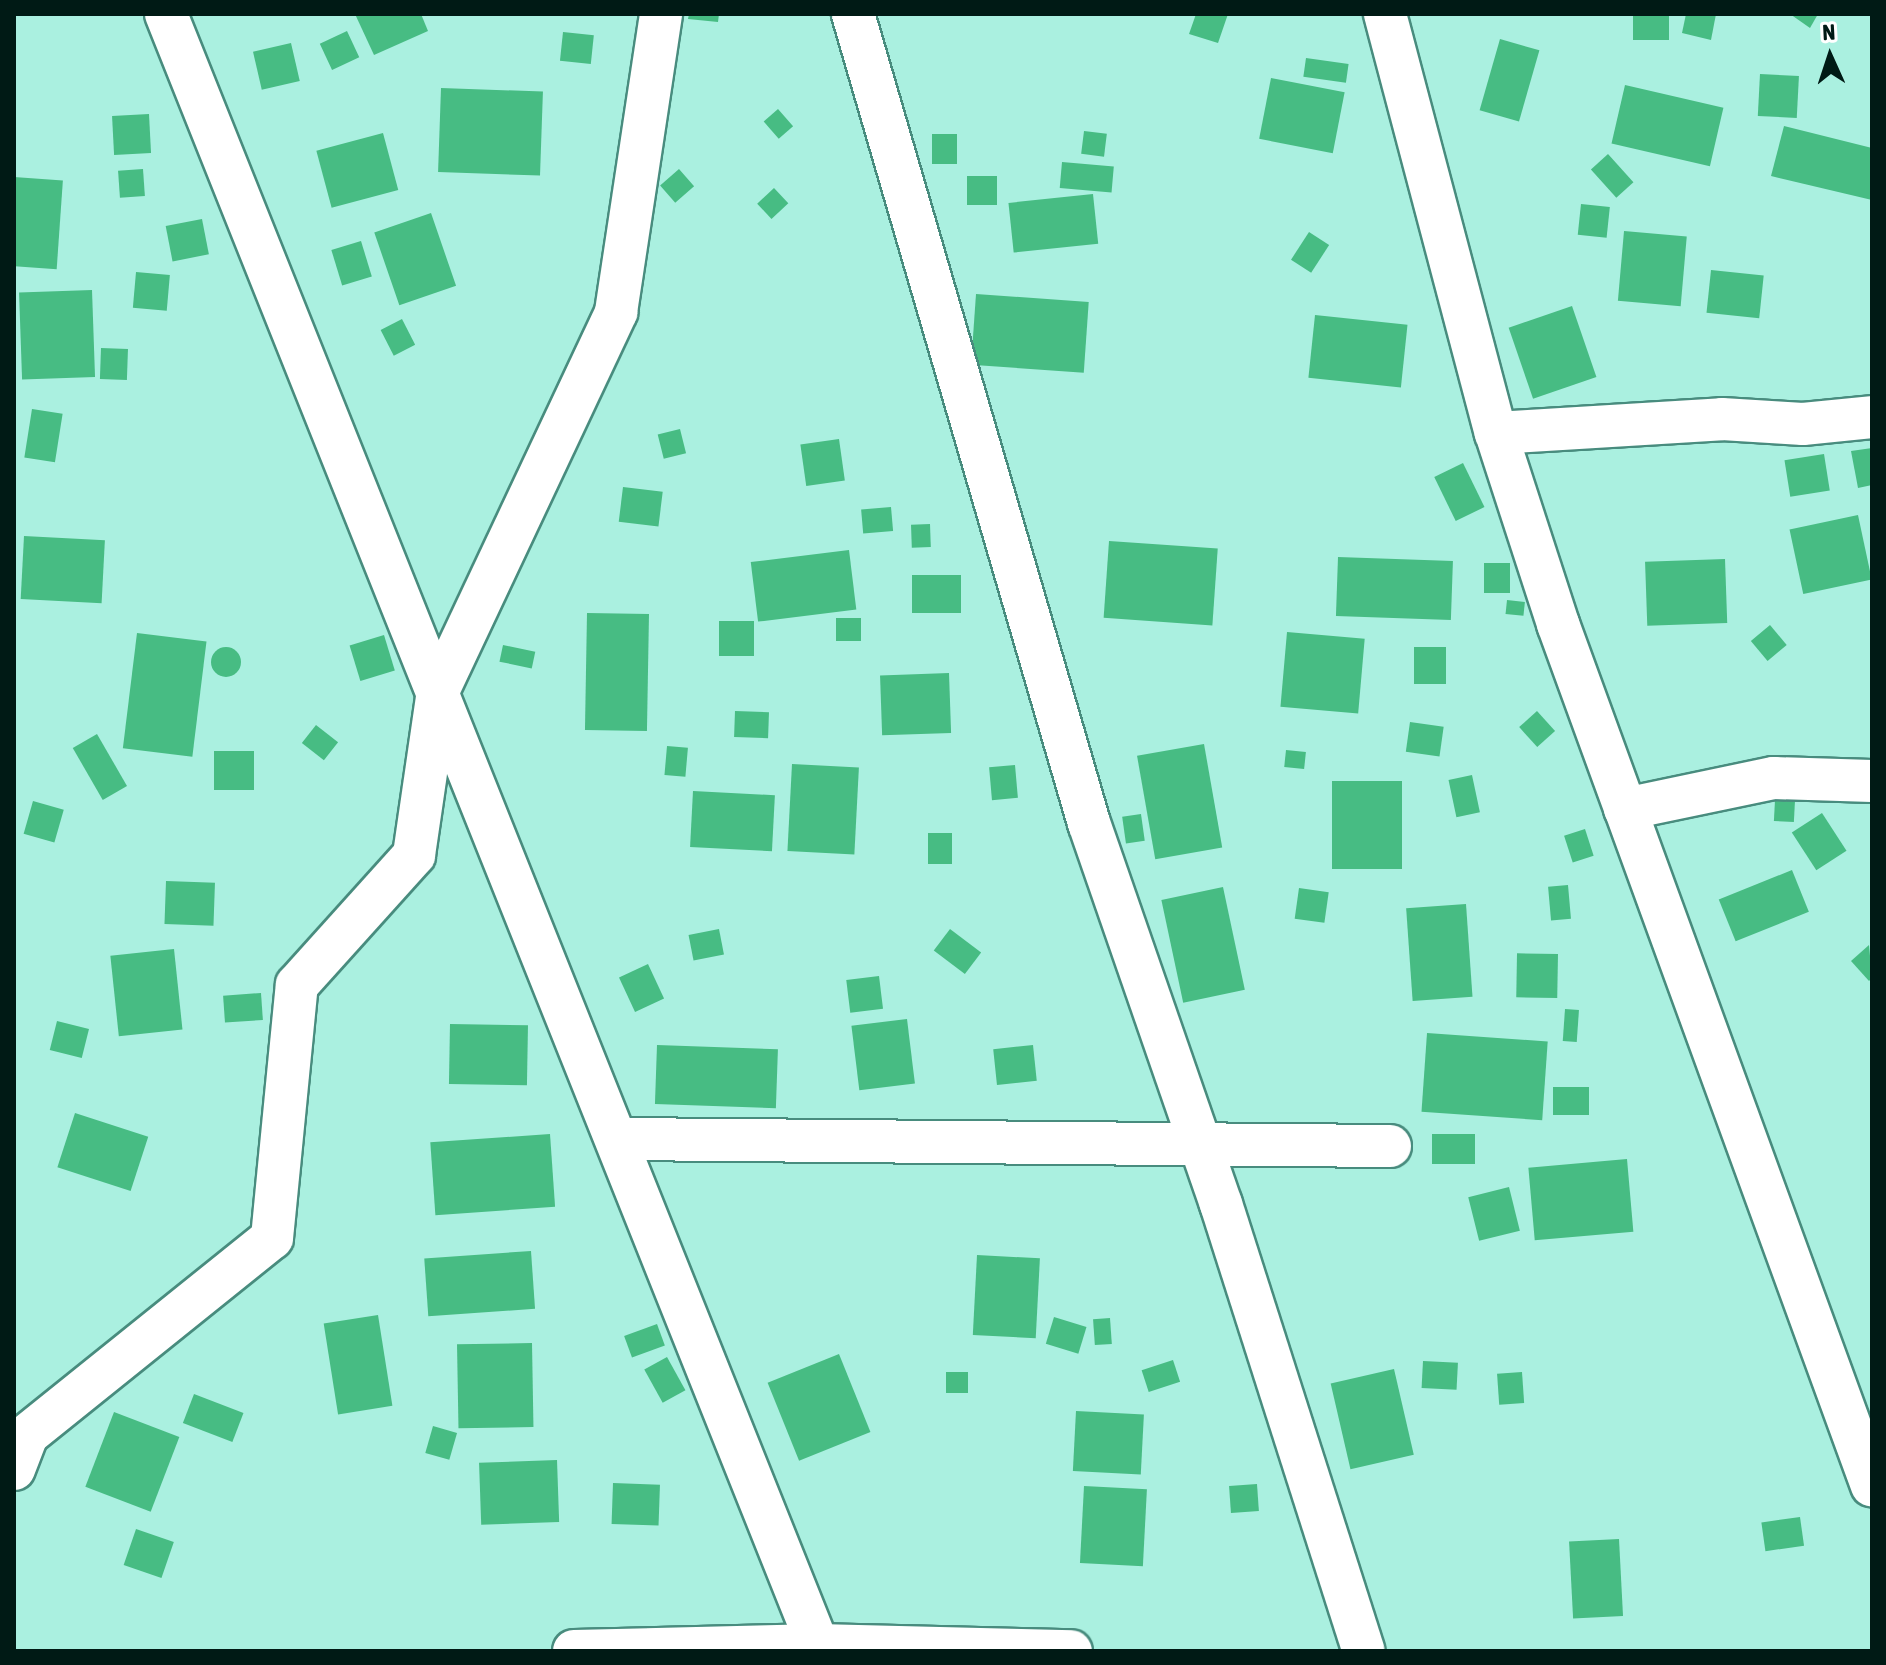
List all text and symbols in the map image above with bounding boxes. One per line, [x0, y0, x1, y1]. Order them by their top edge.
north arrow [1790, 16, 1870, 96]
text: N [1822, 19, 1836, 45]

